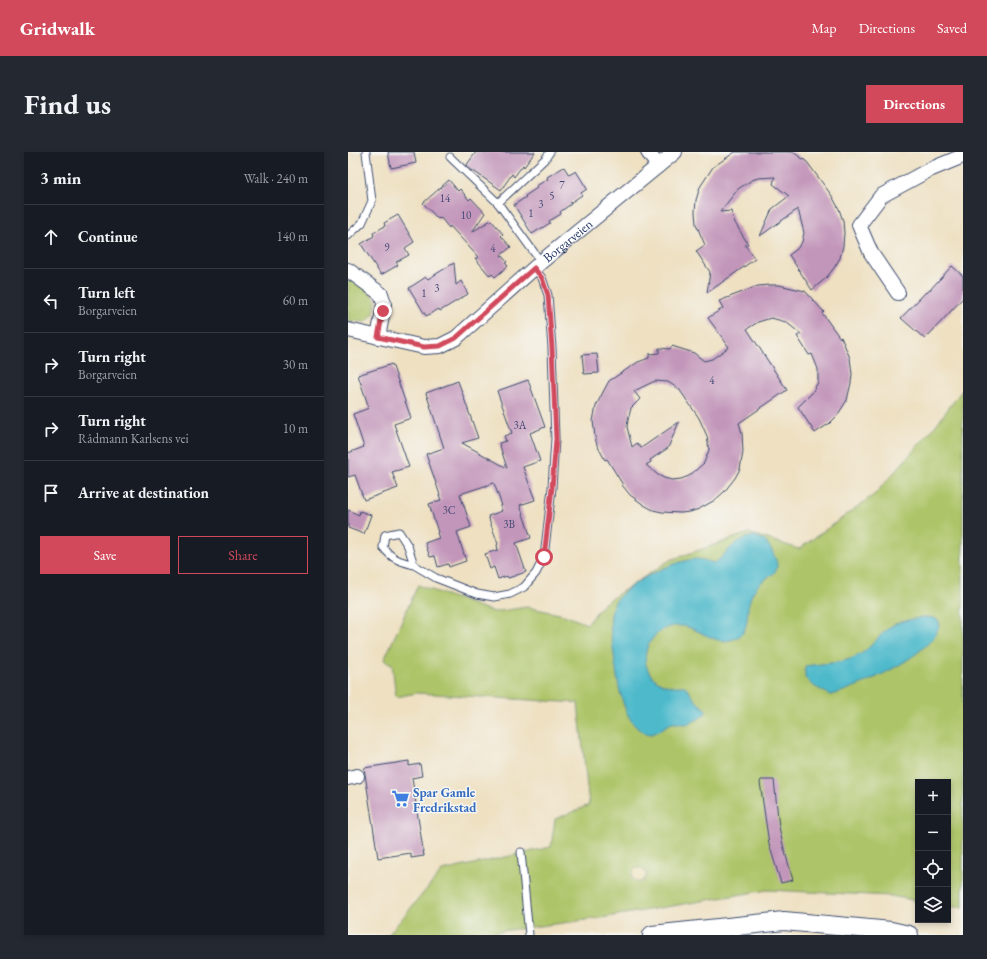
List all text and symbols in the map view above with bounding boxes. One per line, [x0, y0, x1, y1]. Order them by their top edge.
text: Gridwalk [20, 16, 95, 41]
text: Map [811, 19, 837, 37]
text: Directions [859, 19, 915, 37]
text: Saved [937, 19, 967, 37]
button: Directions [866, 85, 963, 123]
text: Find us [24, 86, 111, 122]
text: 3 min [40, 167, 81, 189]
text: Walk · 240 m [244, 170, 308, 187]
house number: 7 [559, 178, 565, 192]
house number: 5 [549, 188, 555, 202]
house number: 14 [440, 191, 451, 205]
house number: 3 [538, 197, 544, 211]
house number: 1 [528, 206, 534, 220]
house number: 10 [461, 208, 471, 222]
street label: Borgarveien [539, 215, 596, 266]
icon: ahead [40, 226, 62, 248]
text: Continue [78, 227, 138, 246]
text: 140 m [277, 228, 308, 245]
house number: 9 [384, 240, 390, 254]
house number: 4 [490, 241, 496, 255]
house number: 3 [434, 281, 440, 295]
text: Turn left [78, 283, 135, 302]
house number: 1 [421, 286, 427, 300]
icon: left [40, 290, 62, 312]
text: 60 m [283, 292, 308, 309]
text: Borgarveien [78, 302, 137, 319]
route end [374, 302, 392, 320]
text: Turn right [78, 347, 146, 366]
icon: right [40, 354, 62, 376]
text: 30 m [283, 356, 308, 373]
text: Borgarveien [78, 366, 137, 383]
house number: 4 [709, 373, 715, 387]
text: Turn right [78, 411, 146, 430]
icon: right [40, 418, 62, 440]
house number: 3A [514, 418, 527, 432]
text: 10 m [283, 420, 308, 437]
text: Rådmann Karlsens vei [78, 430, 189, 447]
icon: arrive [40, 482, 62, 504]
text: Arrive at destination [78, 483, 209, 502]
house number: 3C [442, 503, 456, 517]
house number: 3B [503, 517, 515, 531]
button: Save [40, 536, 170, 574]
button: Share [178, 536, 308, 574]
route start [535, 548, 553, 566]
map controls [915, 779, 951, 923]
button: + [915, 779, 951, 815]
place label: Spar Gamle Fredrikstad [413, 784, 477, 816]
supermarket icon: Spar Gamle Fredrikstad [390, 789, 410, 809]
button: − [915, 815, 951, 851]
button: locate [915, 851, 951, 887]
button: layers [915, 887, 951, 923]

